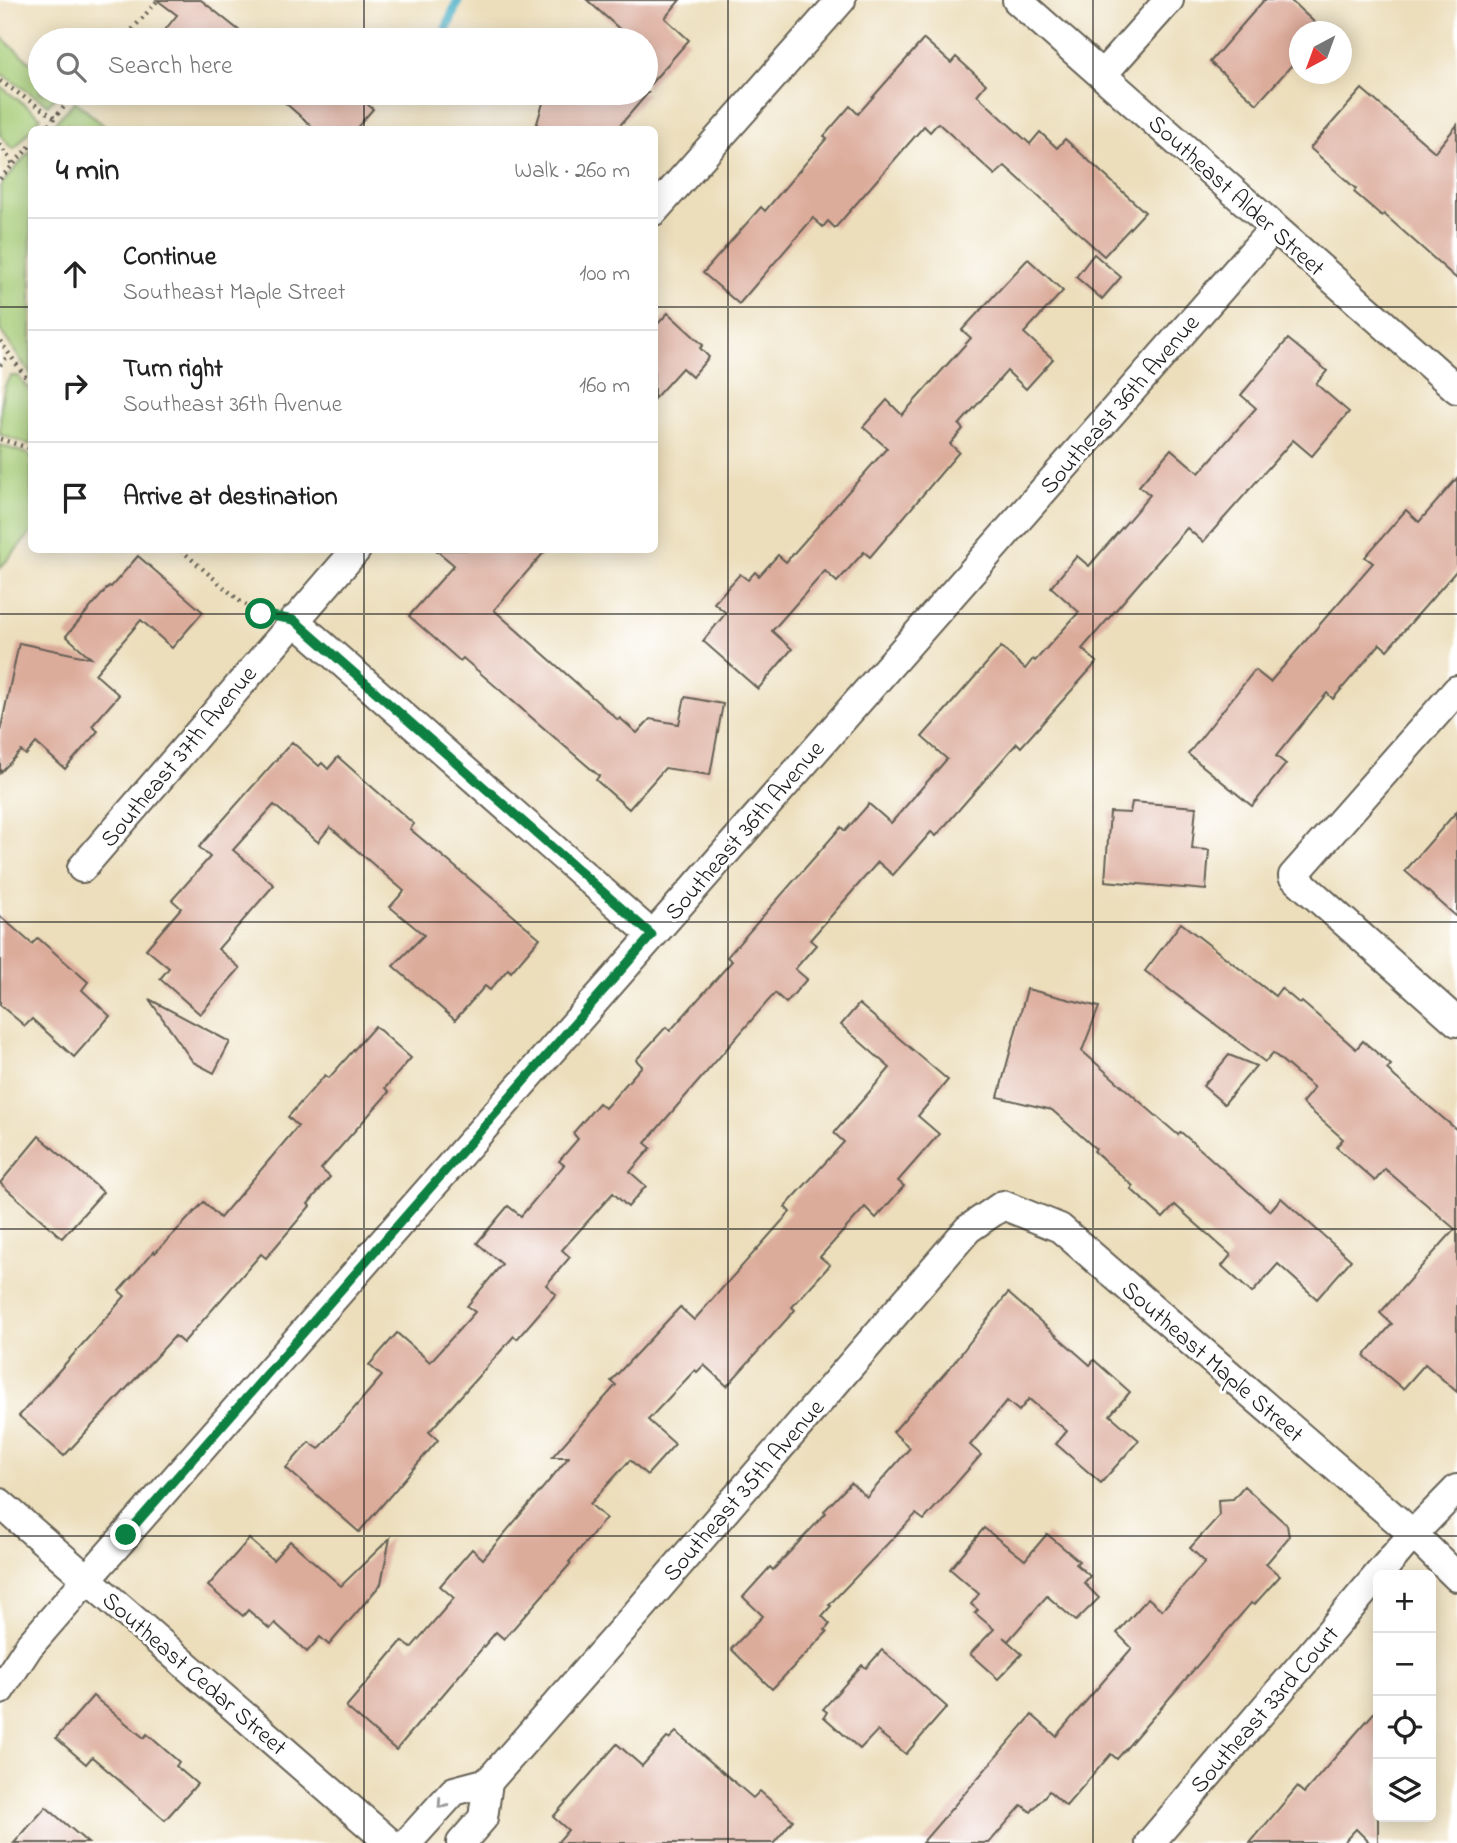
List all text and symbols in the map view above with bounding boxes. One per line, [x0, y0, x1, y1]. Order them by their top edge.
north arrow [1289, 21, 1352, 84]
search box [28, 28, 658, 105]
icon: search [52, 48, 90, 86]
text: Search here [108, 48, 233, 86]
street label: Southeast Alder Street [1139, 108, 1332, 286]
text: 4 min [56, 150, 119, 194]
text: Walk · 260 m [514, 155, 630, 188]
text: Continue [123, 239, 216, 277]
icon: ahead [56, 255, 94, 293]
text: 100 m [579, 258, 630, 291]
text: Southeast Maple Street [123, 277, 345, 310]
street label: Southeast 36th Avenue [1033, 308, 1209, 503]
text: Turn right [123, 351, 223, 389]
icon: right [56, 367, 94, 405]
text: 160 m [579, 370, 630, 403]
text: Southeast 36th Avenue [123, 389, 342, 422]
icon: arrive [56, 479, 94, 517]
text: Arrive at destination [123, 479, 338, 517]
route start [245, 598, 276, 629]
street label: Southeast 37th Avenue [93, 659, 267, 856]
street label: Southeast 36th Avenue [658, 734, 834, 929]
street label: Southeast Maple Street [1112, 1274, 1310, 1452]
street label: Southeast 35th Avenue [656, 1392, 834, 1591]
route end [110, 1519, 141, 1550]
map controls [1373, 1570, 1436, 1822]
button: + [1373, 1570, 1436, 1633]
street label: Southeast Cedar Street [93, 1584, 294, 1765]
street label: Southeast 33rd Court [1183, 1619, 1349, 1802]
button: − [1373, 1633, 1436, 1696]
button: locate [1373, 1696, 1436, 1759]
button: layers [1373, 1759, 1436, 1822]
one-way arrow [438, 1796, 450, 1809]

